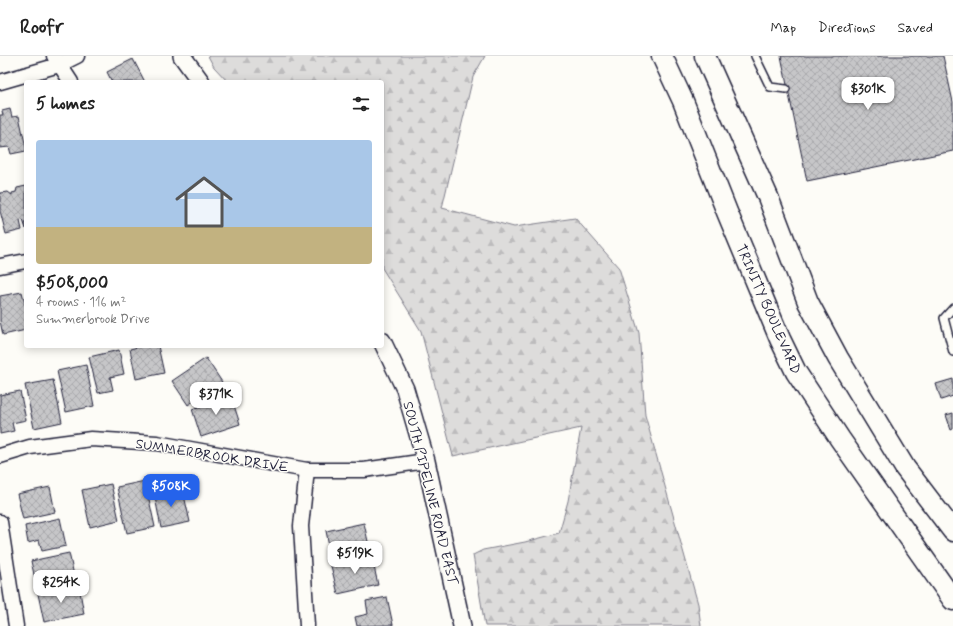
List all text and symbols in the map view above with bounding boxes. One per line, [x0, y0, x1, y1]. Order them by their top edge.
text: Roofr [20, 15, 64, 40]
text: Map [770, 19, 796, 37]
text: Directions [818, 19, 876, 37]
text: Saved [898, 19, 933, 37]
pin: $301K [840, 77, 896, 111]
text: $301K [850, 81, 886, 98]
text: 5 homes [36, 93, 95, 115]
icon: filters [350, 93, 372, 115]
icon: home [168, 166, 240, 238]
street label: TRINITY BOULEVARD [731, 242, 805, 377]
text: $508,000 [36, 272, 108, 294]
text: 4 rooms · 116 m² [36, 294, 126, 311]
text: Summerbrook Drive [36, 311, 150, 328]
pin: $371K [188, 382, 244, 416]
text: $371K [199, 386, 233, 403]
street label: SOUTH PIPELINE ROAD EAST [398, 400, 462, 587]
street label: SUMMERBROOK DRIVE [134, 435, 290, 477]
pin: $508K [143, 474, 199, 508]
text: $508K [151, 478, 191, 495]
pin: $519K [327, 541, 383, 575]
text: $519K [336, 545, 374, 562]
pin: $254K [33, 570, 89, 604]
text: $254K [42, 574, 80, 591]

